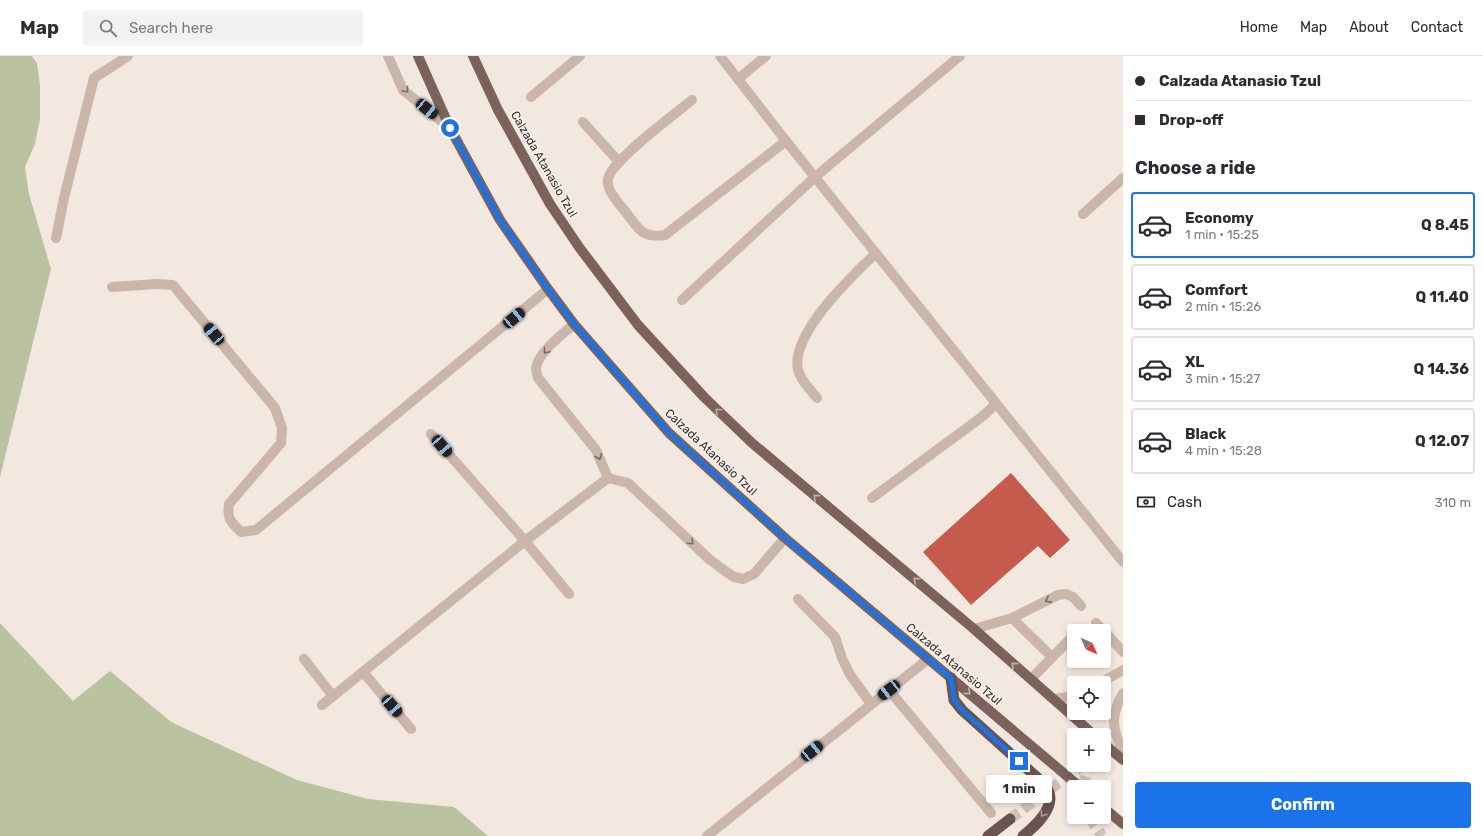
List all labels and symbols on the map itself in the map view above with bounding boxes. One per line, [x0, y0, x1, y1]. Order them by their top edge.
one-way arrow [401, 86, 408, 93]
car [414, 97, 440, 121]
street label: Calzada Atanasio Tzul [508, 108, 580, 220]
route start [441, 119, 459, 137]
car [501, 306, 527, 330]
car [202, 321, 226, 347]
one-way arrow [543, 346, 550, 353]
street label: Calzada Atanasio Tzul [662, 406, 760, 498]
one-way arrow [715, 408, 723, 416]
car [430, 433, 454, 459]
one-way arrow [594, 453, 602, 460]
one-way arrow [813, 494, 821, 501]
one-way arrow [686, 537, 694, 545]
one-way arrow [913, 578, 920, 585]
one-way arrow [1045, 595, 1052, 602]
street label: Calzada Atanasio Tzul [903, 620, 1005, 708]
north arrow [1067, 624, 1111, 668]
one-way arrow [1012, 662, 1019, 669]
car [876, 678, 902, 702]
one-way arrow [963, 688, 970, 695]
car [380, 693, 404, 719]
car [799, 739, 825, 763]
route end [1010, 752, 1028, 770]
callout: 1 min [986, 775, 1052, 803]
one-way arrow [1041, 810, 1048, 817]

